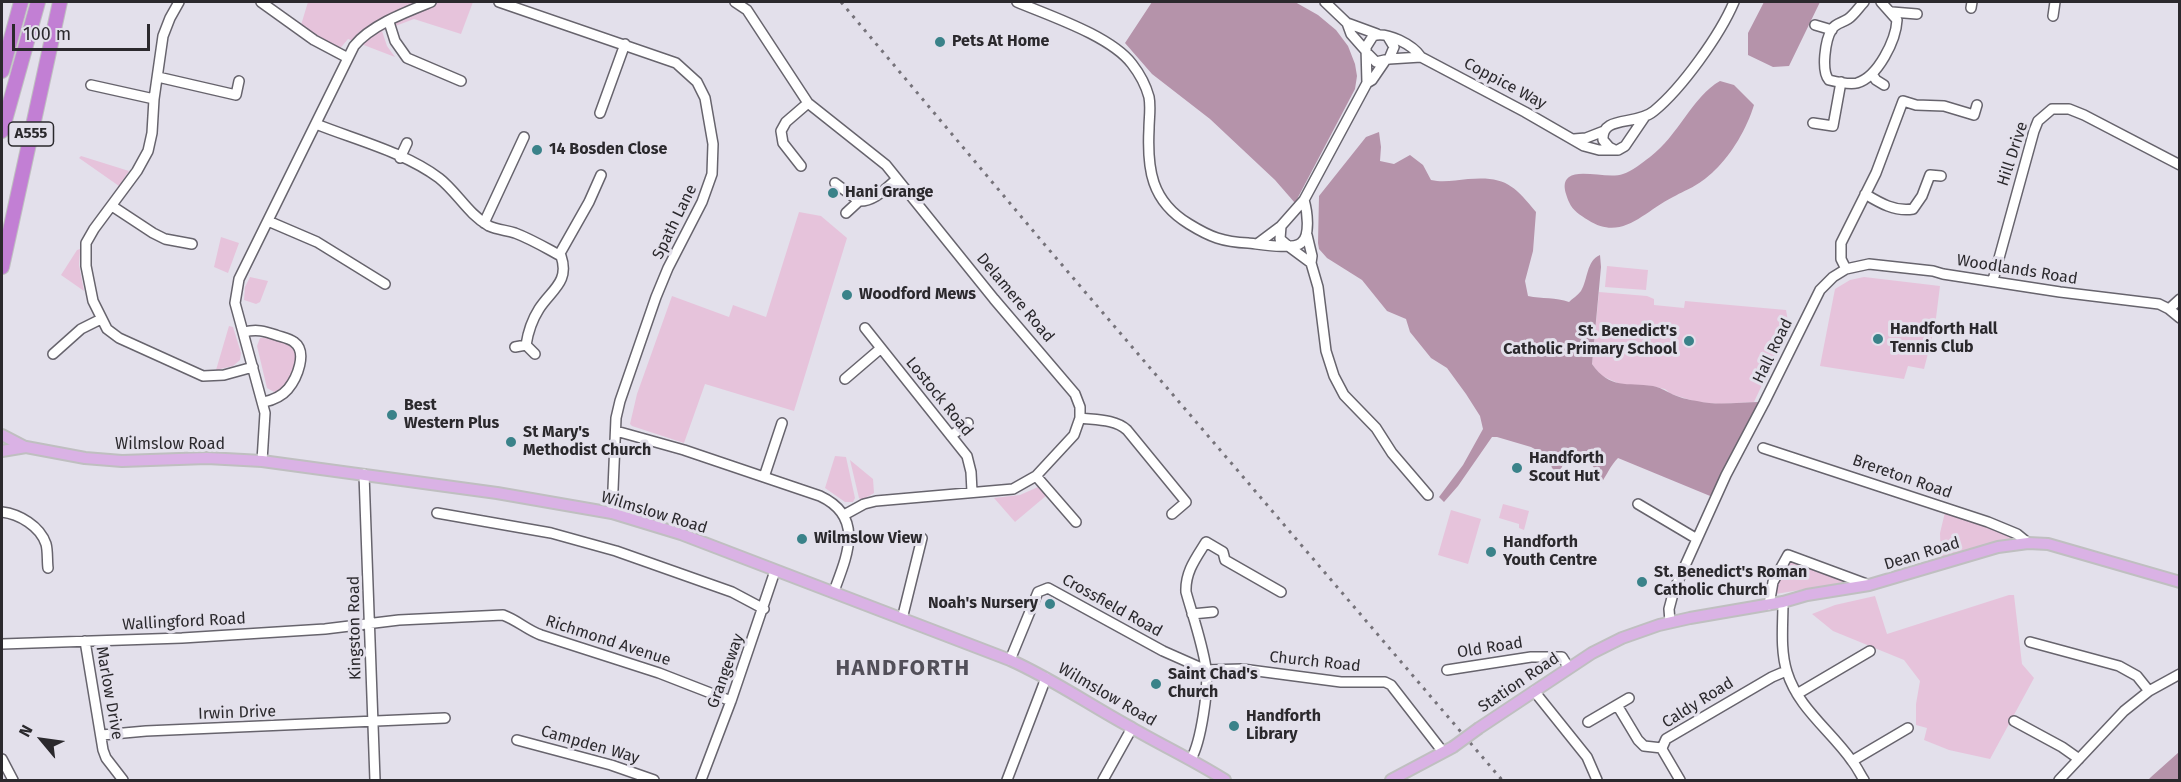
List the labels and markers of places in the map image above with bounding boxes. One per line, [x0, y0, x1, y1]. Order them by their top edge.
place label: Pets At Home [952, 32, 1049, 52]
marker: Pets At Home [933, 35, 947, 49]
place label: 14 Bosden Close [549, 140, 667, 160]
marker: 14 Bosden Close [530, 143, 544, 157]
place label: Hani Grange [845, 183, 933, 203]
marker: Hani Grange [826, 186, 840, 200]
place label: Woodford Mews [859, 285, 976, 305]
marker: Woodford Mews [840, 288, 854, 302]
place label: Handforth Hall Tennis Club [1890, 320, 1998, 358]
place label: St. Benedict's Catholic Primary School [1503, 322, 1677, 360]
marker: Handforth Hall Tennis Club [1871, 332, 1885, 346]
marker: St. Benedict's Catholic Primary School [1682, 334, 1696, 348]
place label: Best Western Plus [404, 396, 499, 434]
marker: Best Western Plus [385, 408, 399, 422]
place label: St Mary's Methodist Church [523, 423, 651, 461]
marker: St Mary's Methodist Church [504, 435, 518, 449]
place label: Handforth Scout Hut [1529, 449, 1604, 487]
marker: Handforth Scout Hut [1510, 461, 1524, 475]
place label: Wilmslow View [814, 529, 922, 549]
marker: Wilmslow View [795, 532, 809, 546]
place label: Handforth Youth Centre [1503, 533, 1597, 571]
marker: Handforth Youth Centre [1484, 545, 1498, 559]
place label: St. Benedict's Roman Catholic Church [1654, 563, 1807, 601]
marker: St. Benedict's Roman Catholic Church [1635, 575, 1649, 589]
place label: Noah's Nursery [928, 594, 1038, 614]
marker: Noah's Nursery [1043, 597, 1057, 611]
place label: Saint Chad's Church [1168, 665, 1258, 703]
marker: Saint Chad's Church [1149, 677, 1163, 691]
place label: Handforth Library [1246, 707, 1321, 745]
marker: Handforth Library [1227, 719, 1241, 733]

